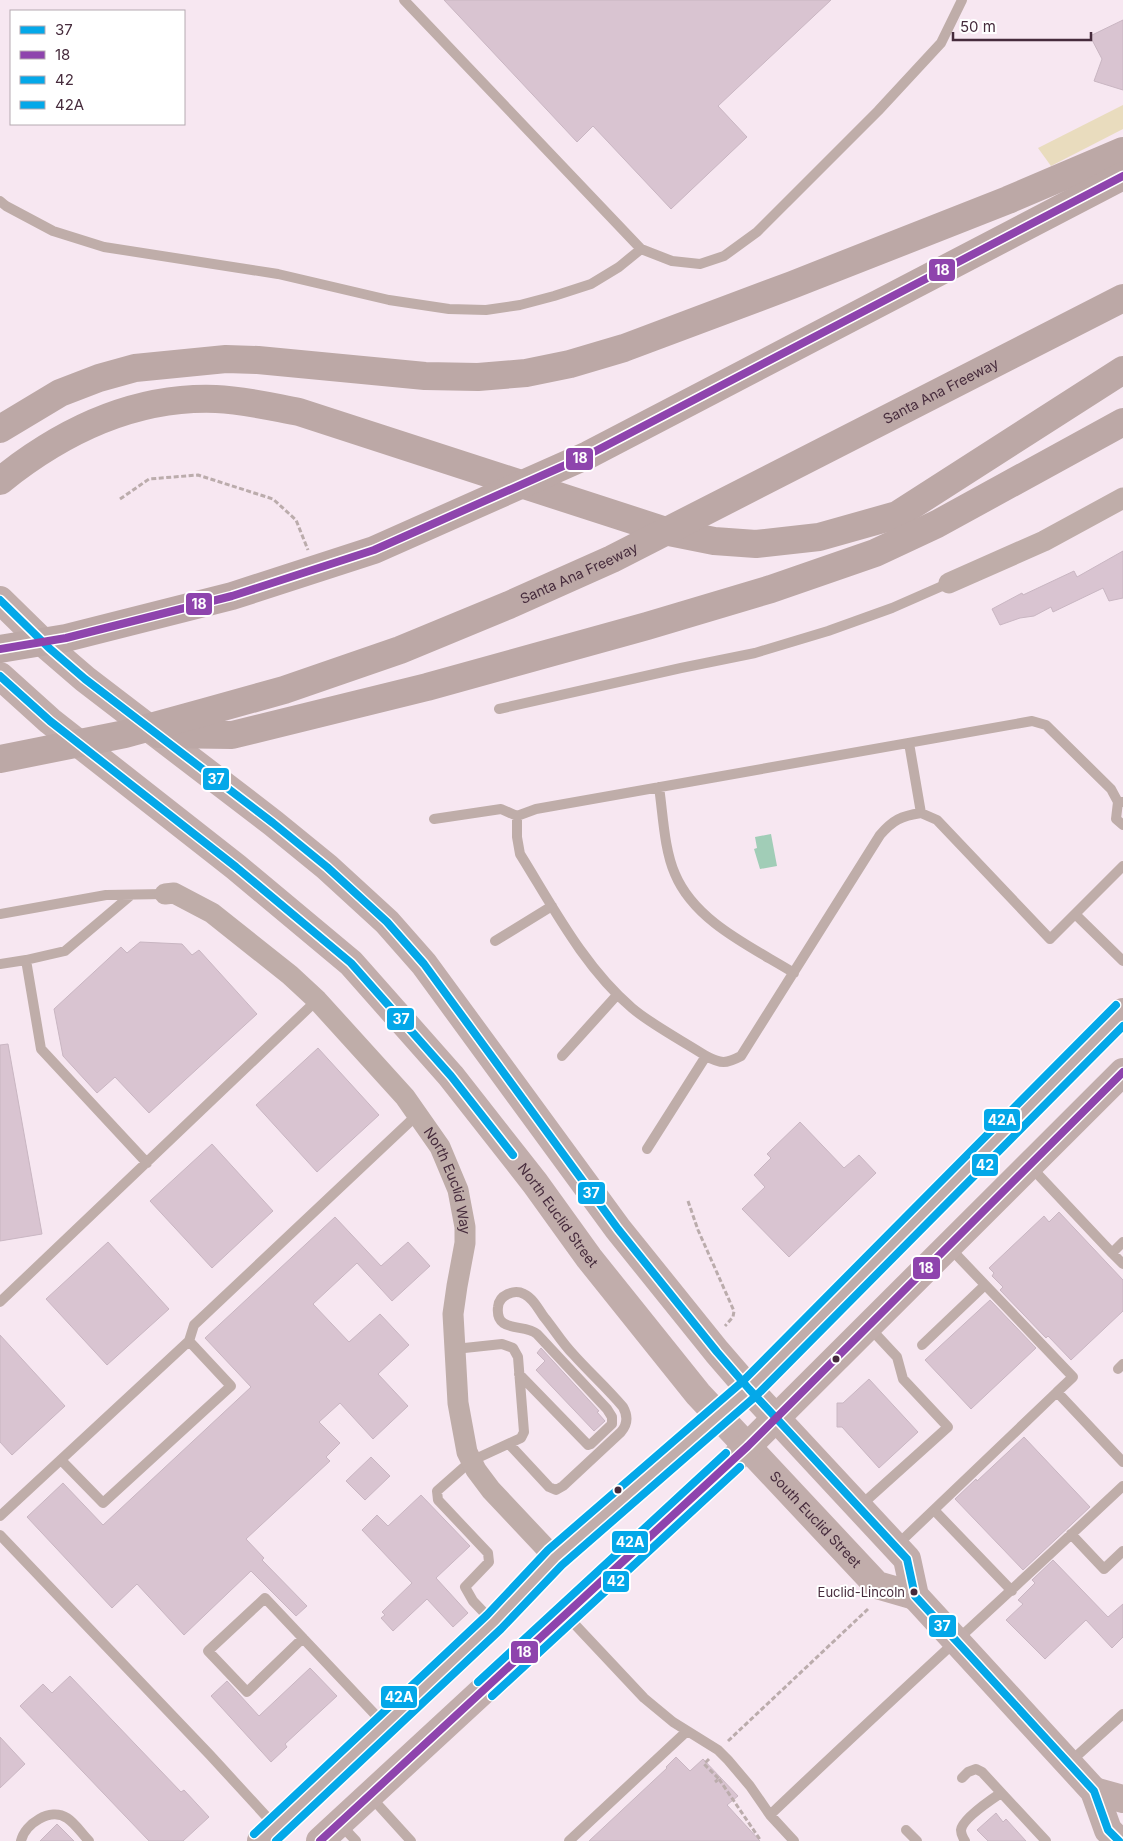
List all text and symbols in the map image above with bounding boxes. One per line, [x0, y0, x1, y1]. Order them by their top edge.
legend [10, 10, 185, 125]
scale bar [953, 10, 1090, 42]
text: 50 m [960, 17, 996, 36]
text: 37 [55, 20, 73, 39]
text: 18 [55, 45, 70, 64]
text: 42 [55, 70, 74, 89]
text: 42A [55, 95, 84, 114]
line badge: 18 [928, 258, 956, 282]
text: 18 [934, 261, 950, 278]
street label: Santa Ana Freeway [880, 354, 1001, 427]
line badge: 18 [565, 447, 594, 471]
text: 18 [572, 449, 588, 466]
street label: Santa Ana Freeway [517, 538, 641, 607]
line badge: 18 [185, 592, 213, 616]
text: 18 [191, 595, 207, 612]
line badge: 37 [202, 767, 230, 791]
text: 37 [207, 770, 225, 787]
line badge: 37 [386, 1007, 415, 1031]
text: 37 [392, 1010, 410, 1027]
line badge: 42A [983, 1108, 1021, 1132]
text: 42A [988, 1111, 1017, 1128]
street label: North Euclid Way [421, 1123, 474, 1234]
line badge: 42 [971, 1153, 999, 1177]
text: 42 [976, 1156, 994, 1173]
street label: North Euclid Street [515, 1159, 602, 1271]
line badge: 37 [577, 1181, 606, 1205]
text: 37 [582, 1184, 600, 1201]
line badge: 18 [912, 1256, 941, 1280]
text: 18 [918, 1259, 934, 1276]
unlabelled marker [831, 1354, 841, 1364]
street label: South Euclid Street [767, 1467, 865, 1571]
unlabelled marker [613, 1485, 623, 1495]
line badge: 42A [611, 1530, 649, 1554]
text: 42A [616, 1533, 645, 1550]
line badge: 42 [602, 1570, 630, 1593]
text: 42 [607, 1572, 625, 1589]
place label: Euclid-Lincoln [818, 1584, 905, 1600]
marker: Euclid-Lincoln [909, 1587, 919, 1597]
line badge: 37 [928, 1614, 957, 1638]
text: 37 [933, 1617, 951, 1634]
line badge: 18 [510, 1640, 539, 1664]
text: 18 [516, 1643, 532, 1660]
line badge: 42A [380, 1685, 418, 1709]
text: 42A [385, 1688, 414, 1705]

